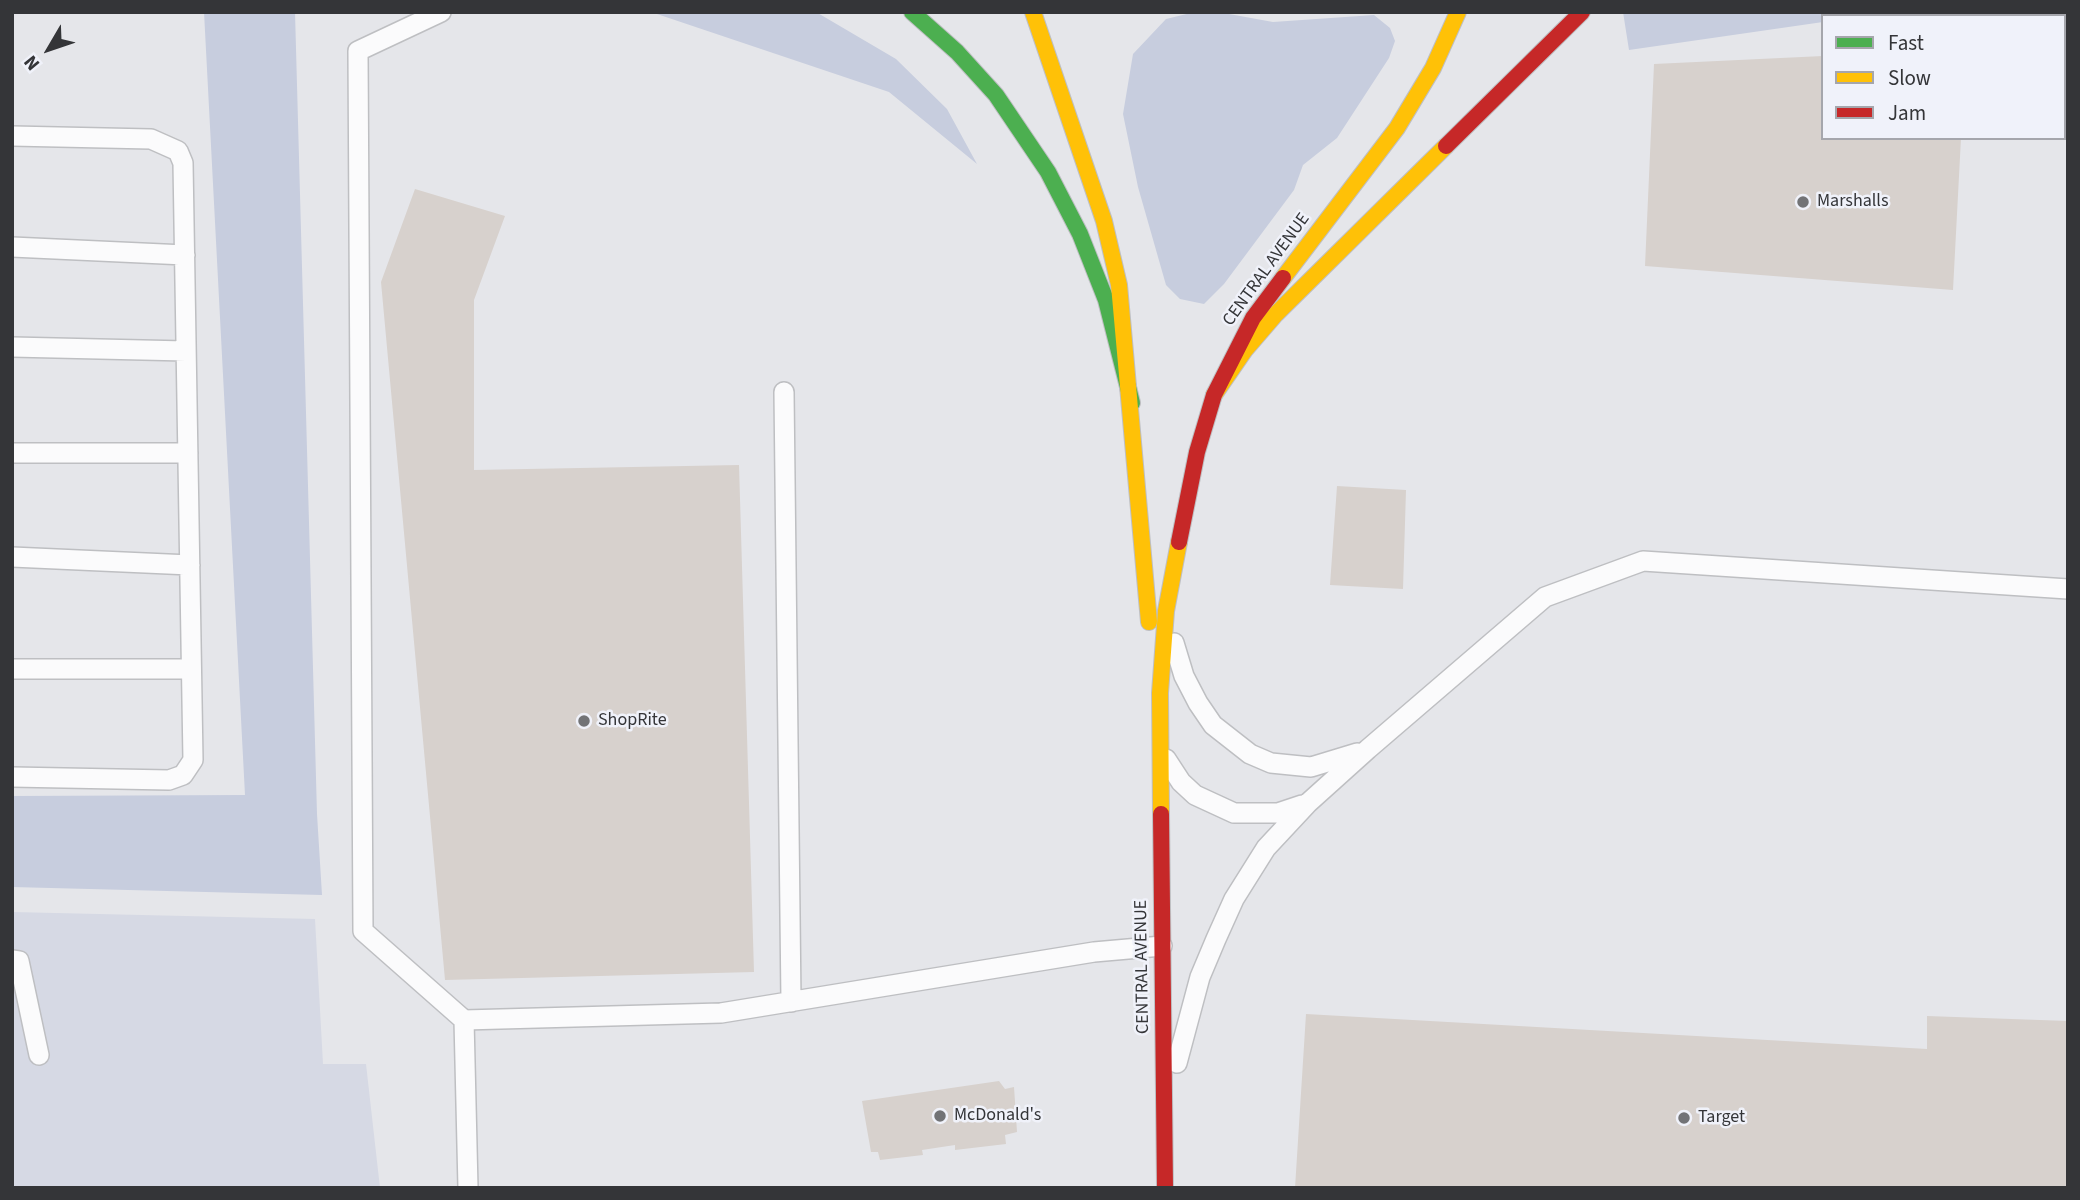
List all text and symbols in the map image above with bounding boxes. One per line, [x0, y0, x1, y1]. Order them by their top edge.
north arrow [14, 14, 84, 84]
legend [1821, 14, 2066, 140]
text: Fast [1888, 28, 1924, 58]
text: N [18, 49, 47, 76]
text: Slow [1888, 63, 1931, 93]
text: Jam [1888, 98, 1926, 128]
place label: Marshalls [1817, 191, 1888, 213]
marker: Marshalls [1795, 194, 1811, 210]
street label: CENTRAL AVENUE [1219, 209, 1315, 331]
place label: ShopRite [598, 710, 667, 732]
marker: ShopRite [576, 713, 592, 729]
street label: CENTRAL AVENUE [1131, 900, 1155, 1034]
place label: McDonald's [954, 1105, 1041, 1127]
place label: Target [1698, 1107, 1745, 1129]
marker: McDonald's [932, 1108, 948, 1124]
marker: Target [1676, 1110, 1692, 1126]

